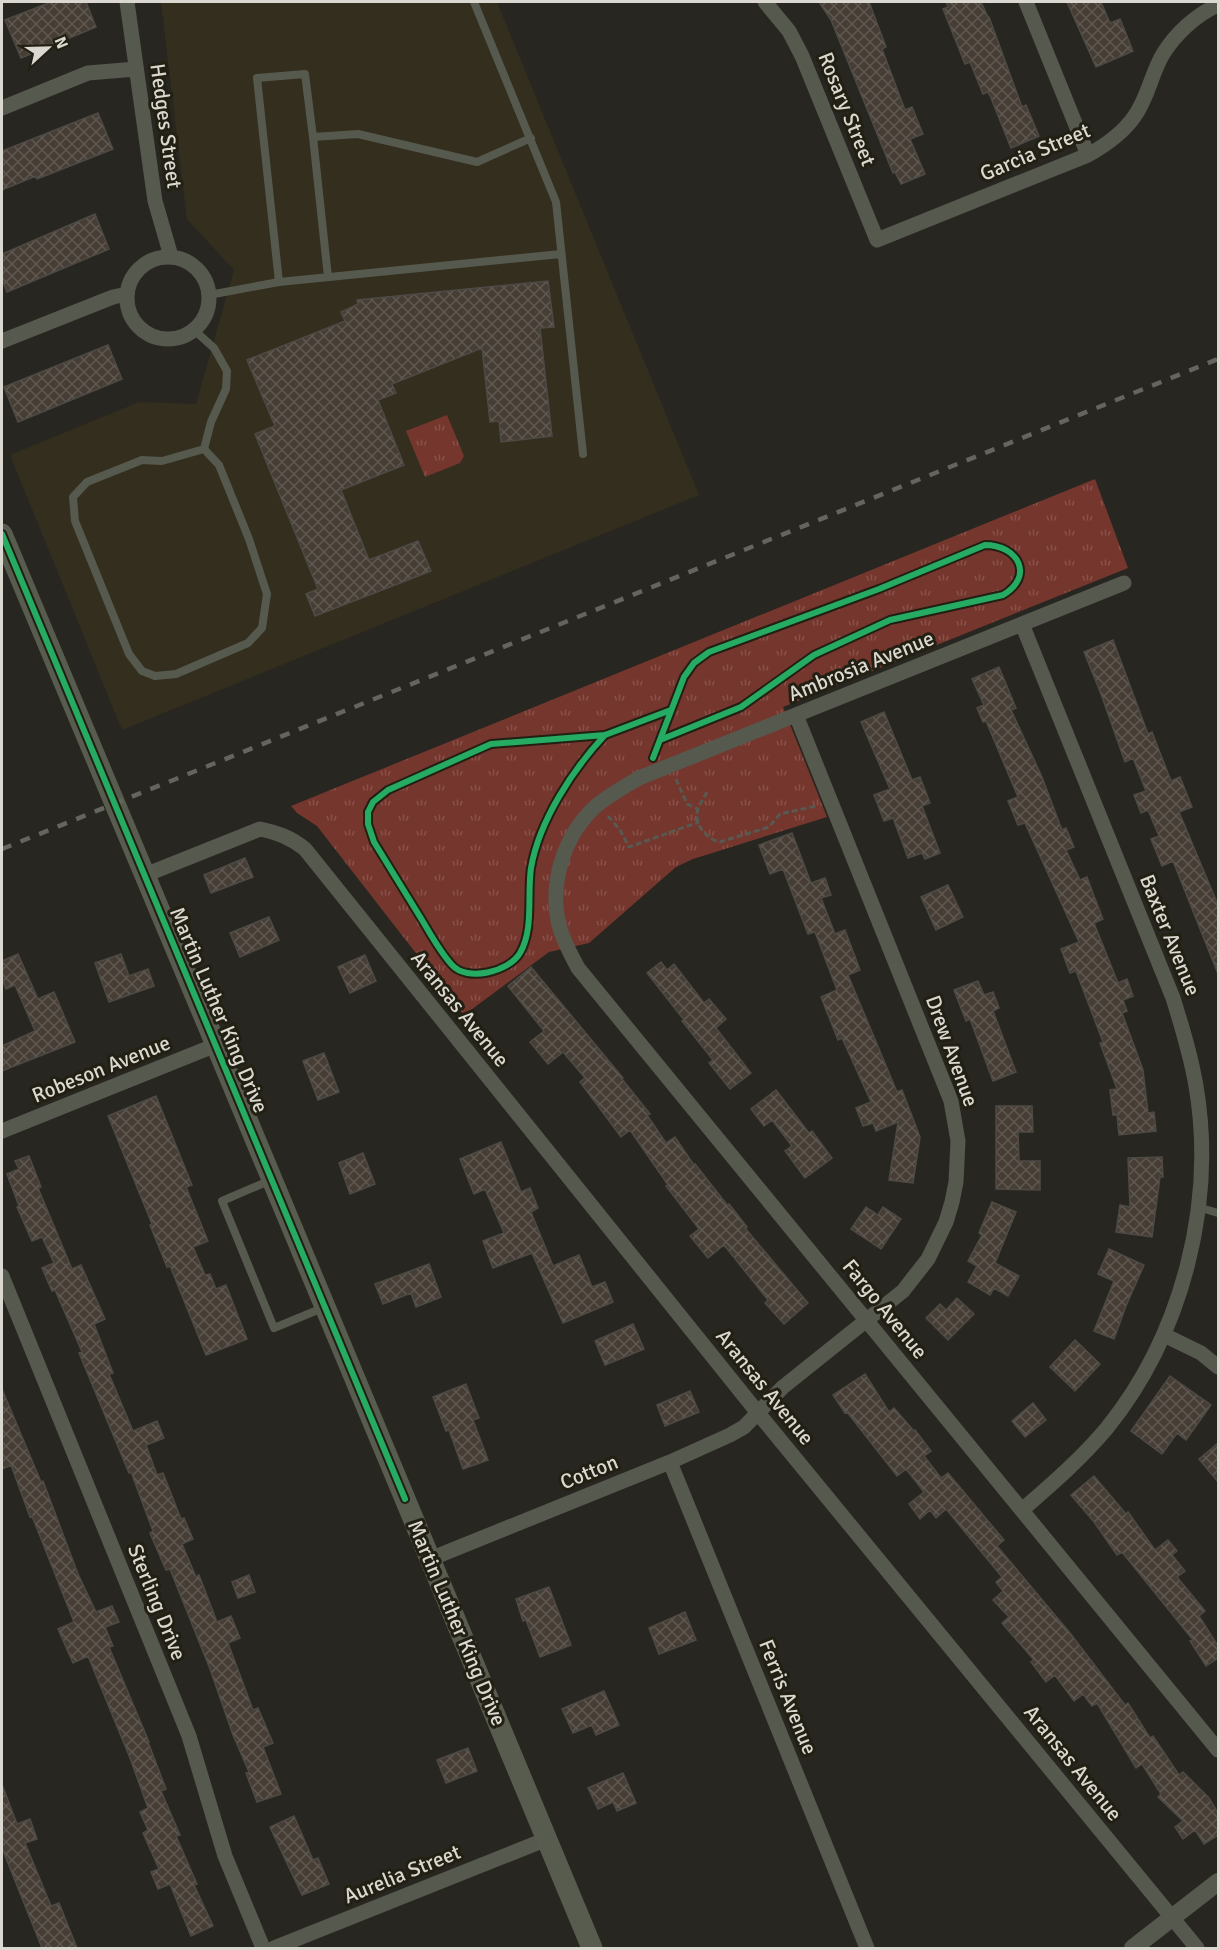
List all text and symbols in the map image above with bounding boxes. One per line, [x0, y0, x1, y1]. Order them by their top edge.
north arrow [18, 18, 78, 78]
text: N [50, 34, 72, 52]
street label: Rosary Street [812, 48, 882, 170]
street label: Hedges Street [144, 62, 188, 190]
street label: Garcia Street [976, 117, 1094, 187]
street label: Ambrosia Avenue [784, 625, 938, 707]
street label: Baxter Avenue [1134, 870, 1206, 1000]
street label: Martin Luther King Drive [164, 903, 274, 1117]
street label: Aransas Avenue [405, 946, 515, 1072]
street label: Drew Avenue [920, 992, 984, 1110]
street label: Robeson Avenue [28, 1029, 174, 1109]
street label: Fargo Avenue [837, 1254, 933, 1364]
street label: Aransas Avenue [710, 1324, 820, 1450]
street label: Cotton [556, 1449, 622, 1495]
street label: Martin Luther King Drive [402, 1516, 512, 1730]
street label: Sterling Drive [122, 1540, 192, 1664]
street label: Ferris Avenue [753, 1636, 823, 1758]
street label: Aransas Avenue [1018, 1700, 1128, 1826]
street label: Aurelia Street [340, 1839, 464, 1909]

